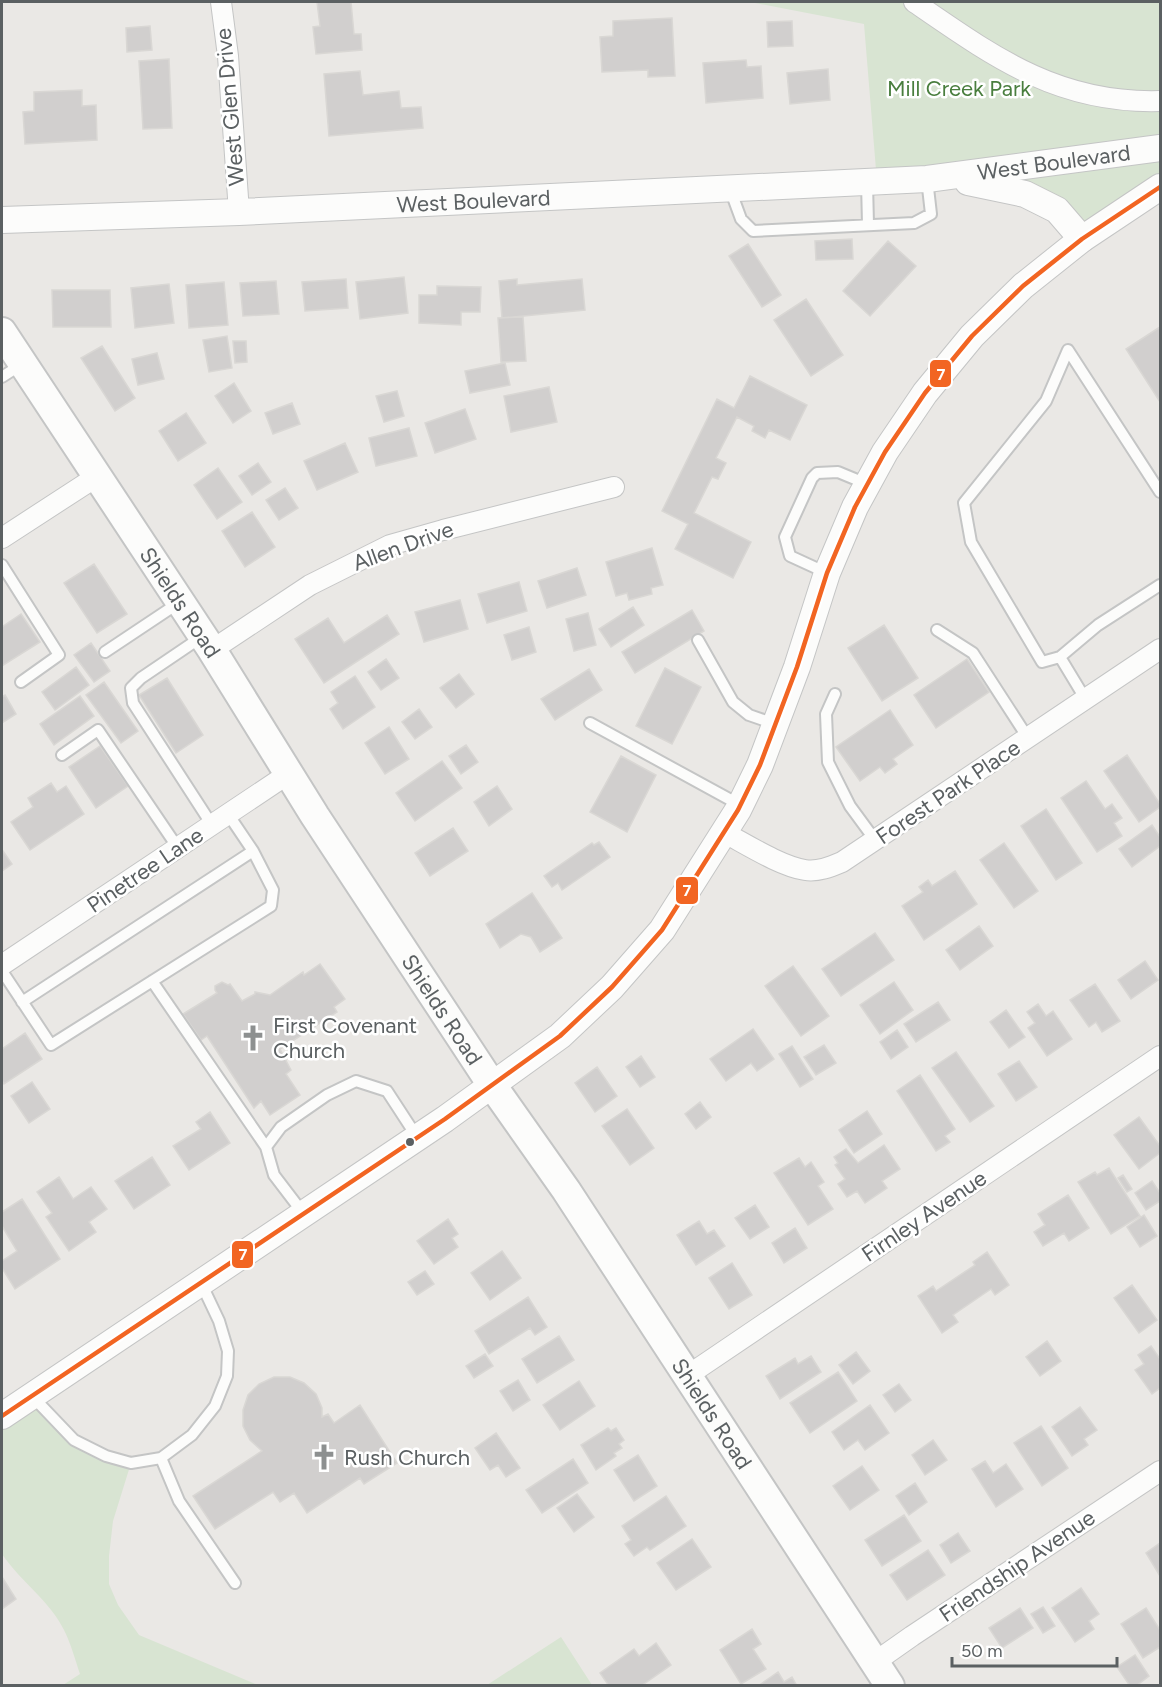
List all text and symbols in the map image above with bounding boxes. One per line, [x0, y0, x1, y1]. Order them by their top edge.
street label: West Glen Drive [210, 27, 250, 187]
park label: Mill Creek Park [887, 75, 1031, 102]
street label: West Boulevard [976, 139, 1132, 186]
street label: West Boulevard [396, 184, 551, 218]
line badge: 7 [929, 359, 952, 388]
text: 7 [937, 365, 946, 384]
street label: Allen Drive [349, 515, 457, 577]
street label: Shields Road [134, 542, 227, 663]
street label: Forest Park Place [871, 734, 1025, 850]
street label: Pinetree Lane [82, 821, 208, 919]
line badge: 7 [675, 876, 699, 905]
text: 7 [683, 881, 692, 900]
street label: Shields Road [396, 949, 488, 1070]
place label: First Covenant Church [273, 1012, 417, 1064]
church icon: First Covenant Church [238, 1023, 268, 1053]
unlabelled marker [404, 1136, 416, 1148]
street label: Firnley Avenue [856, 1164, 992, 1268]
line badge: 7 [231, 1240, 254, 1269]
text: 7 [239, 1245, 248, 1264]
street label: Shields Road [666, 1353, 758, 1474]
church icon: Rush Church [309, 1442, 339, 1472]
place label: Rush Church [344, 1444, 470, 1471]
street label: Friendship Avenue [934, 1504, 1100, 1628]
scale bar [952, 1630, 1117, 1668]
text: 50 m [961, 1640, 1003, 1662]

